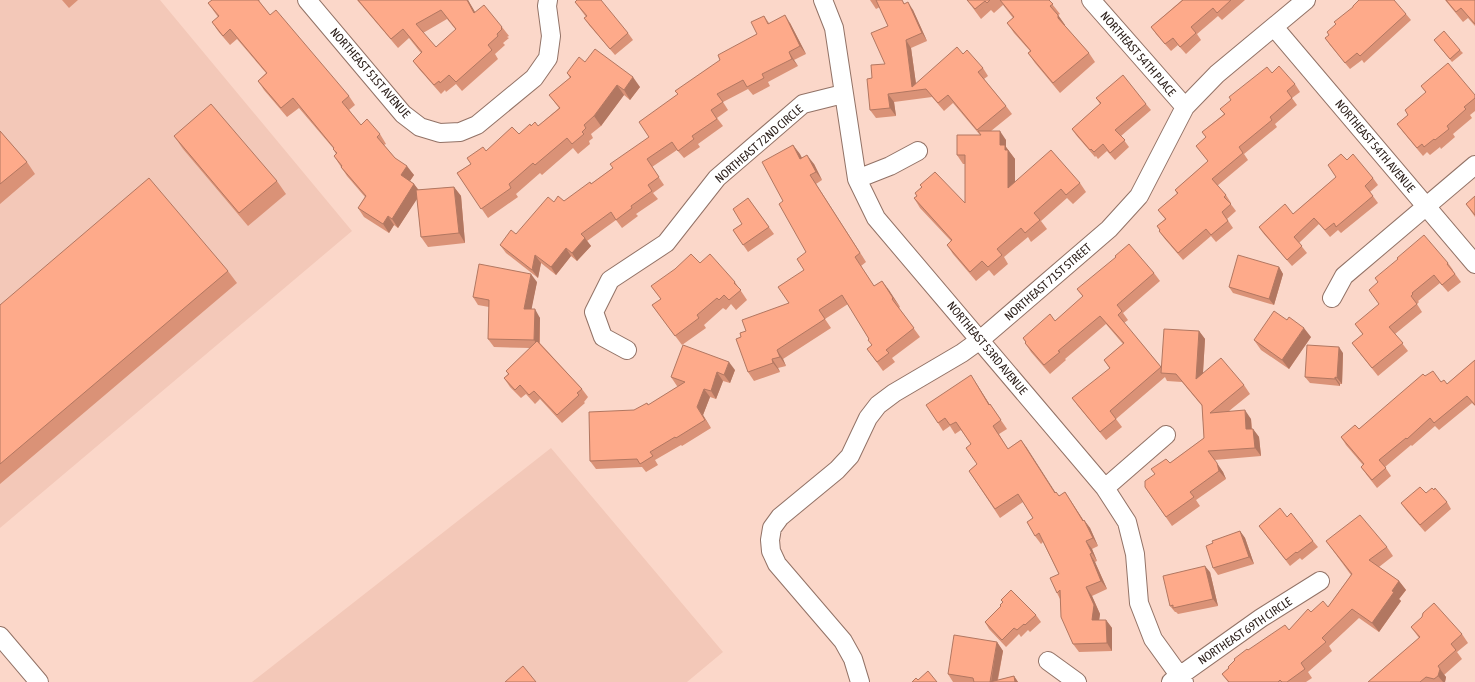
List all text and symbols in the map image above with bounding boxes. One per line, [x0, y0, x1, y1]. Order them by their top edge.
street label: NORTHEAST 54TH PLACE [1097, 9, 1179, 99]
street label: NORTHEAST 51ST AVENUE [327, 25, 413, 121]
street label: NORTHEAST 54TH AVENUE [1332, 97, 1418, 195]
street label: NORTHEAST 72ND CIRCLE [712, 102, 806, 186]
street label: NORTHEAST 71ST STREET [1002, 240, 1095, 323]
street label: NORTHEAST 53RD AVENUE [944, 299, 1030, 397]
street label: NORTHEAST 69TH CIRCLE [1196, 594, 1294, 668]

